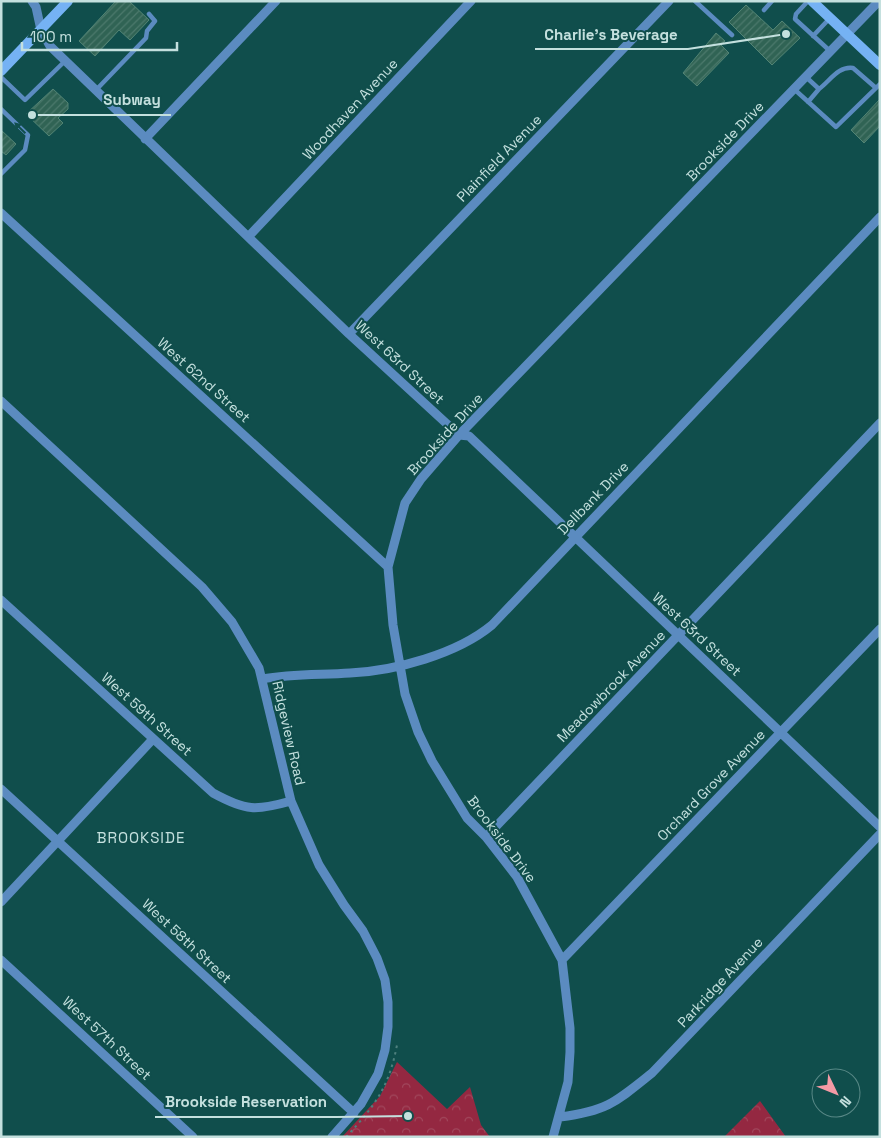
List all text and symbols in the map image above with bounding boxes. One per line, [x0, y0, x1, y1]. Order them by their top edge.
callout: Charlie's Beverage [535, 19, 688, 49]
scale bar [22, 20, 178, 52]
text: Charlie's Beverage [544, 25, 678, 44]
text: 100 m [30, 27, 72, 46]
street label: Woodhaven Avenue [299, 55, 401, 163]
callout: Subway [93, 85, 171, 115]
text: Subway [103, 90, 161, 109]
street label: Brookside Drive [682, 97, 768, 185]
street label: Plainfield Avenue [453, 111, 545, 205]
one-way arrow [14, 122, 26, 134]
street label: West 63rd Street [352, 316, 448, 408]
street label: West 62nd Street [154, 334, 254, 426]
street label: Brookside Drive [403, 389, 487, 479]
street label: Dellbank Drive [554, 458, 632, 538]
street label: West 63rd Street [649, 588, 745, 680]
street label: Meadowbrook Avenue [553, 626, 669, 746]
street label: West 59th Street [98, 669, 196, 759]
street label: Ridgeview Road [268, 679, 310, 787]
street label: Orchard Grove Avenue [653, 725, 769, 845]
street label: Brookside Drive [463, 792, 541, 886]
district label: BROOKSIDE [97, 828, 185, 847]
street label: West 58th Street [138, 895, 236, 987]
street label: Parkridge Avenue [674, 933, 766, 1031]
street label: West 57th Street [59, 992, 155, 1084]
north arrow [811, 1068, 861, 1118]
callout: Brookside Reservation [155, 1087, 337, 1117]
text: Brookside Reservation [165, 1092, 327, 1111]
text: N [836, 1092, 855, 1111]

